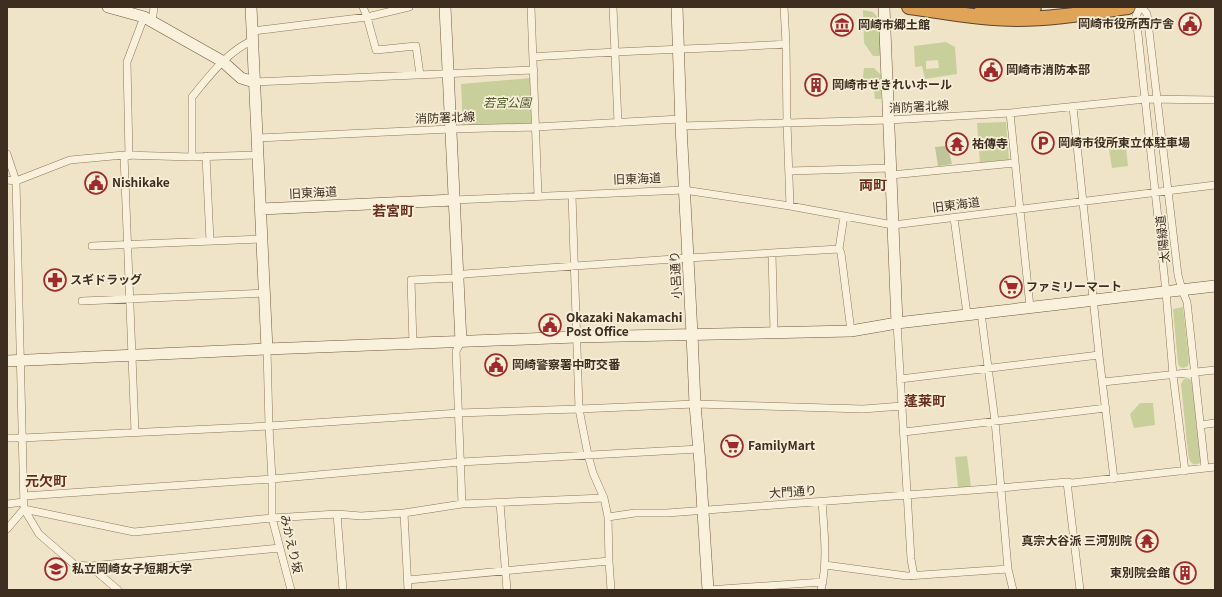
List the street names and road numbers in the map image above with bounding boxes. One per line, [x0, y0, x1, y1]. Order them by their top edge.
street label: 消防署北線 [889, 95, 949, 116]
street label: 消防署北線 [415, 107, 475, 126]
street label: 旧東海道 [613, 168, 661, 187]
street label: 旧東海道 [289, 182, 337, 201]
street label: 旧東海道 [931, 192, 981, 215]
street label: 太陽緑道 [1151, 214, 1172, 264]
street label: 小呂通り [665, 251, 684, 299]
street label: 大門通り [768, 480, 817, 501]
street label: みかえり坂 [277, 513, 307, 575]

